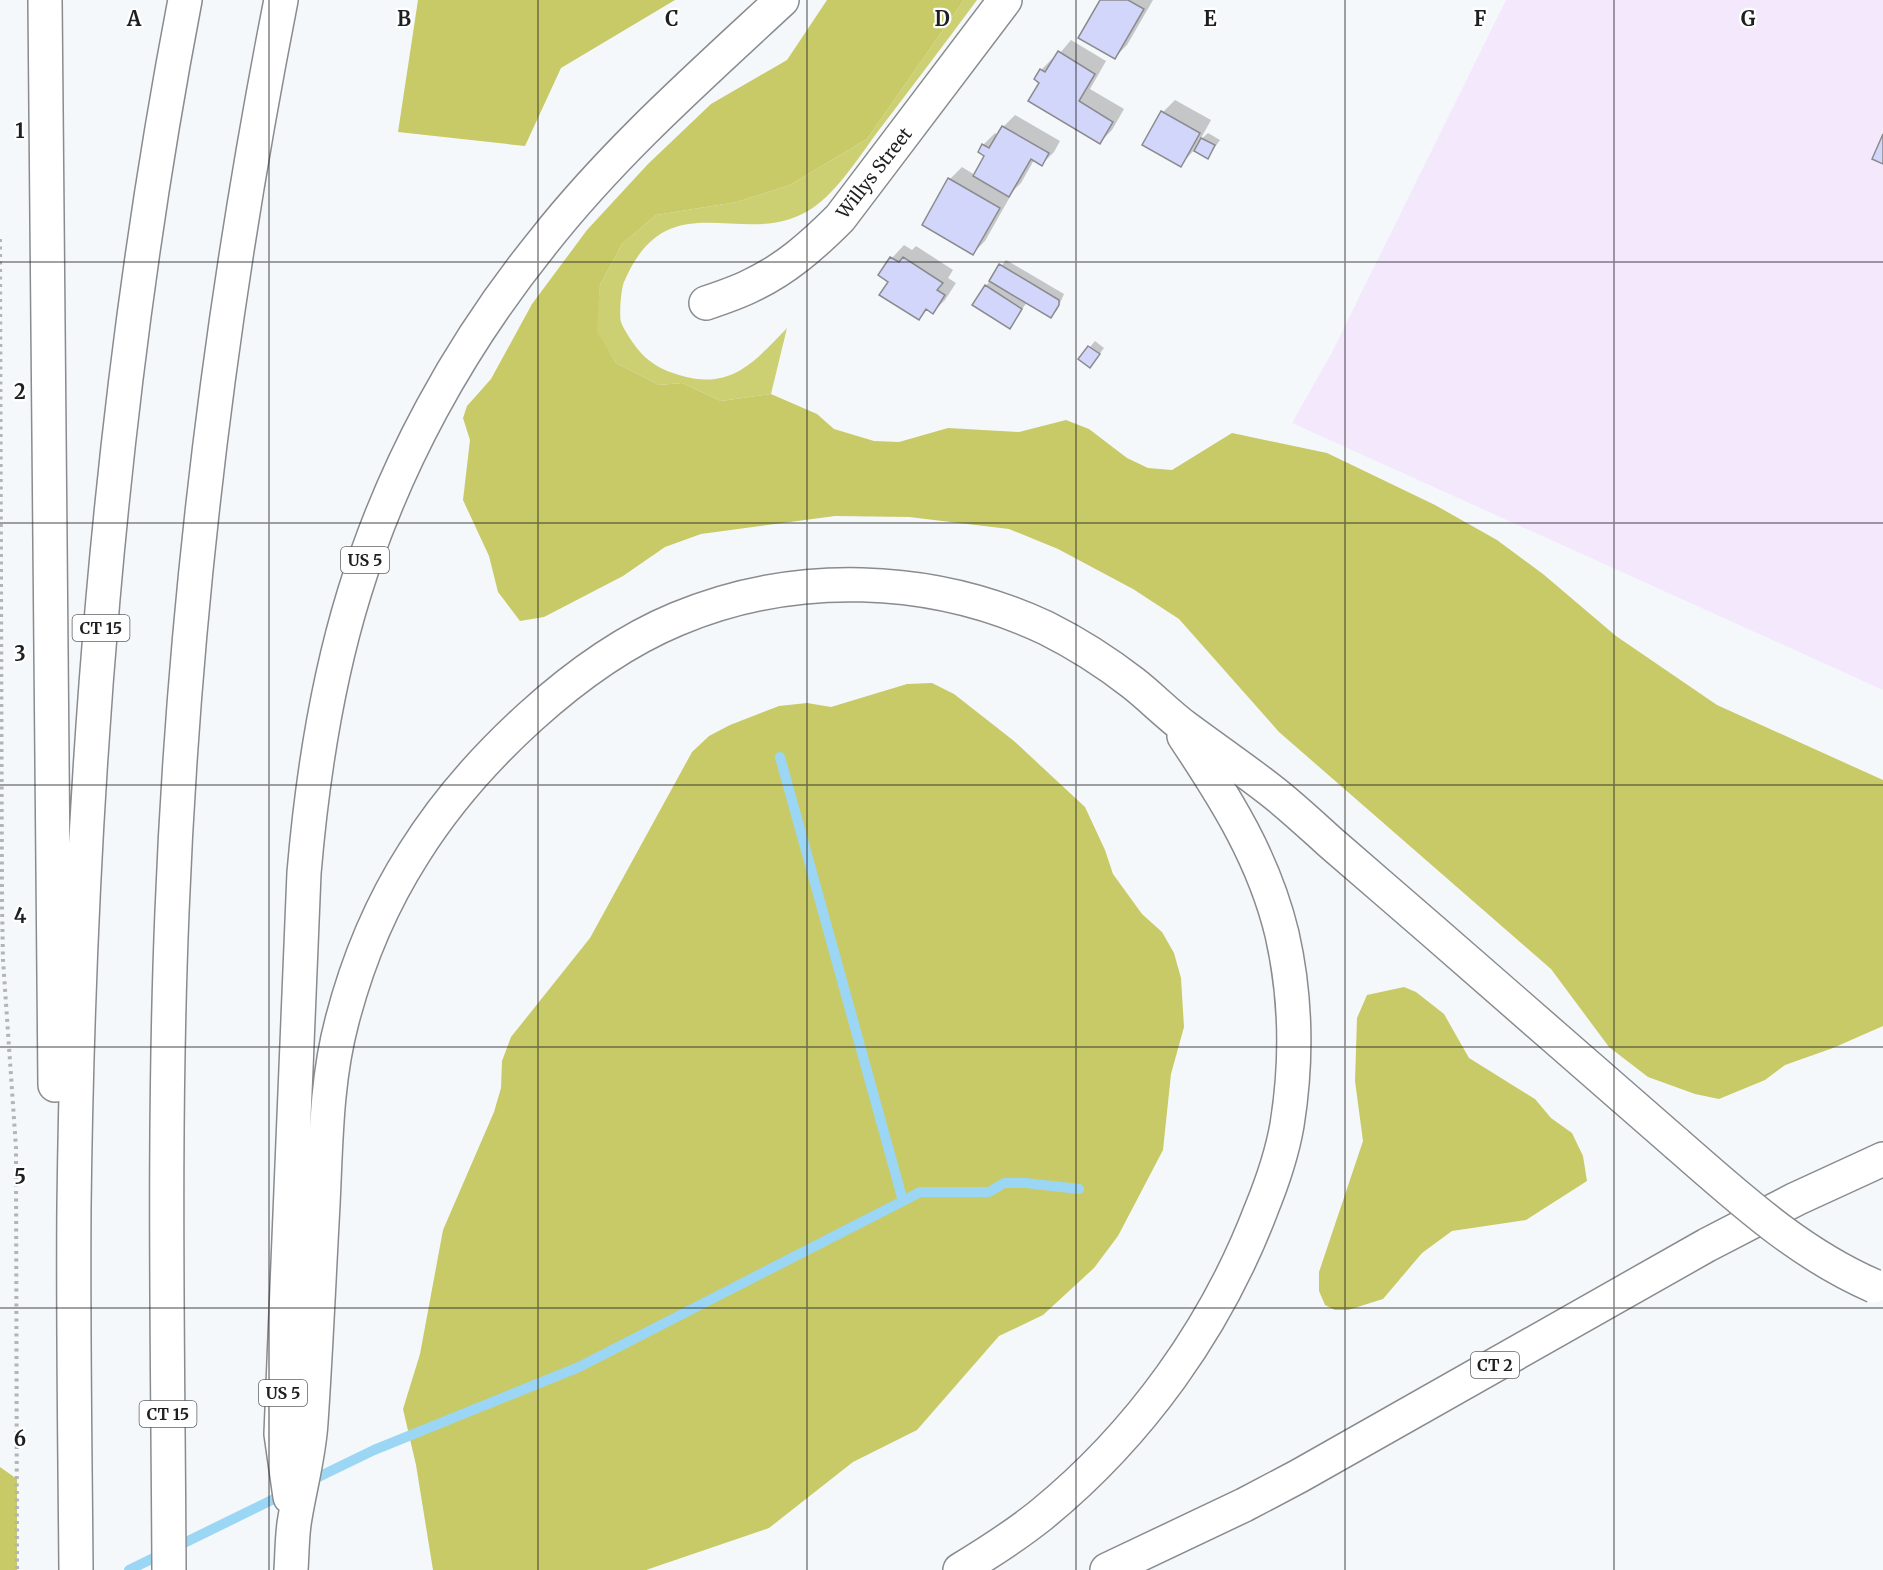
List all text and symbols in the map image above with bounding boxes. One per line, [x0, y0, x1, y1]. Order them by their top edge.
text: A [126, 6, 142, 31]
text: B [397, 6, 411, 31]
text: C [665, 6, 679, 31]
text: D [934, 6, 950, 31]
text: E [1203, 6, 1217, 31]
text: F [1474, 6, 1487, 31]
text: G [1741, 6, 1756, 31]
text: 1 [15, 118, 25, 143]
street label: Willys Street [831, 123, 917, 224]
text: 2 [14, 379, 26, 404]
road number: US 5 [341, 547, 389, 573]
road number: CT 15 [72, 615, 130, 641]
text: 3 [14, 641, 26, 666]
text: 4 [14, 903, 27, 928]
text: 5 [14, 1164, 26, 1189]
road number: CT 2 [1471, 1352, 1519, 1378]
road number: US 5 [259, 1380, 307, 1406]
road number: CT 15 [140, 1401, 196, 1427]
text: 6 [14, 1426, 26, 1451]

